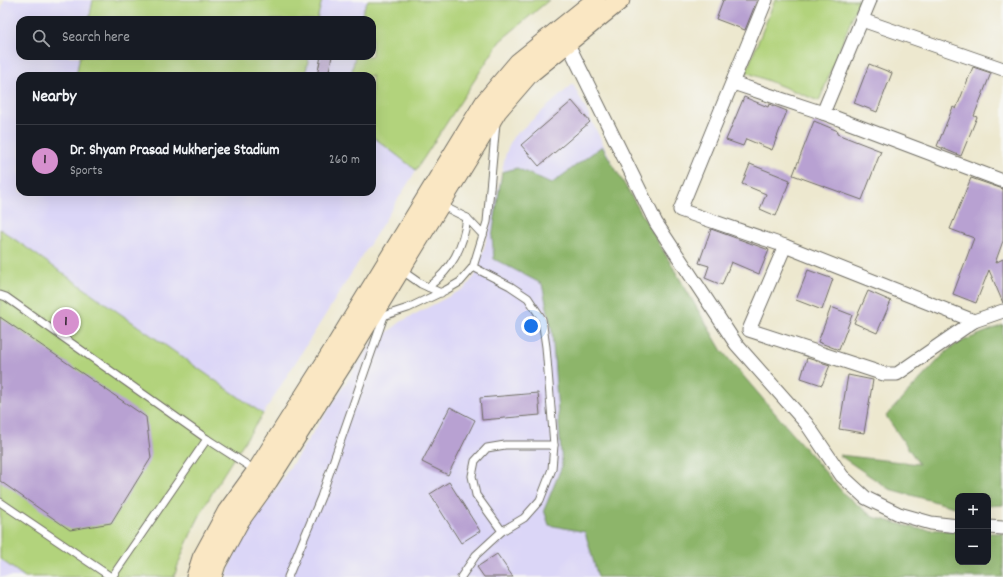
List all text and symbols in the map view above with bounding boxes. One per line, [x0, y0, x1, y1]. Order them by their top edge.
search box [16, 16, 376, 60]
icon: search [30, 27, 52, 49]
text: Search here [62, 27, 130, 49]
text: Nearby [32, 86, 76, 110]
text: Dr. Shyam Prasad Mukherjee Stadium [70, 140, 280, 162]
text: 1 [44, 151, 46, 170]
text: 260 m [329, 151, 360, 170]
text: Sports [70, 162, 103, 181]
pin: 1 [53, 307, 79, 337]
your location [521, 316, 541, 336]
map controls [955, 493, 991, 565]
button: + [955, 493, 991, 529]
button: − [955, 529, 991, 565]

